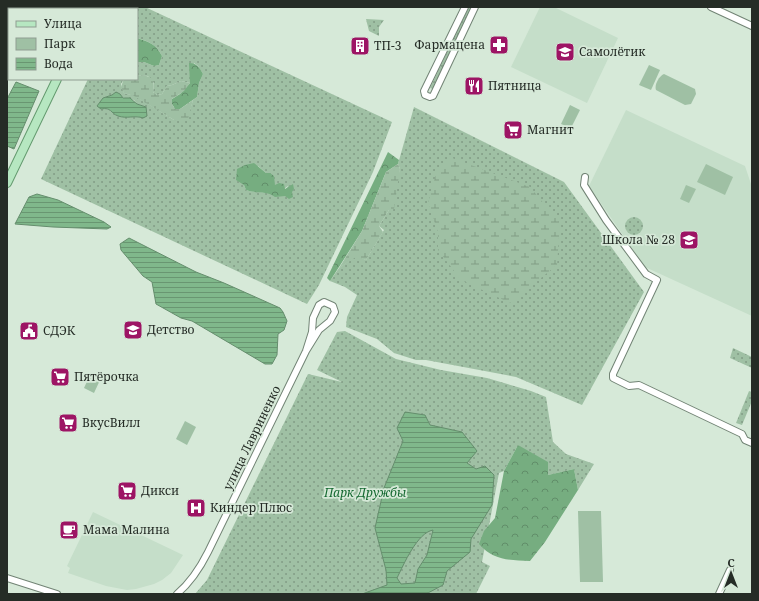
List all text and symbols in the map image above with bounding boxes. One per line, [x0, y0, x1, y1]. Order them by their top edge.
legend [8, 8, 138, 80]
text: Улица [44, 15, 82, 32]
pharmacy icon: Фармацена [488, 34, 510, 56]
text: Парк [44, 35, 76, 52]
building icon: ТП-3 [349, 35, 371, 57]
place label: Фармацена [414, 36, 485, 53]
place label: ТП-3 [374, 37, 402, 54]
school or university icon: Самолётик [554, 41, 576, 63]
place label: Самолётик [579, 43, 646, 60]
text: Вода [44, 55, 73, 72]
restaurant icon: Пятница [463, 75, 485, 97]
place label: Пятница [488, 77, 542, 94]
supermarket icon: Магнит [502, 119, 524, 141]
place label: Магнит [527, 121, 574, 138]
school or university icon: Школа № 28 [678, 229, 700, 251]
place label: Школа № 28 [602, 231, 675, 248]
school or university icon: Детство [122, 319, 144, 341]
public building icon: СДЭК [18, 320, 40, 342]
place label: Детство [147, 321, 195, 338]
place label: СДЭК [43, 322, 76, 339]
supermarket icon: Пятёрочка [49, 366, 71, 388]
place label: Пятёрочка [74, 368, 139, 385]
street label: улица Лавриненко [219, 382, 284, 493]
supermarket icon: ВкусВилл [57, 412, 79, 434]
place label: ВкусВилл [82, 414, 140, 431]
supermarket icon: Дикси [116, 480, 138, 502]
place label: Дикси [141, 482, 179, 499]
park label: Парк Дружбы [323, 484, 406, 501]
hospital icon: Киндер Плюс [185, 497, 207, 519]
place label: Киндер Плюс [210, 499, 292, 516]
cafe icon: Мама Малина [58, 519, 80, 541]
place label: Мама Малина [83, 521, 170, 538]
north arrow [711, 553, 751, 593]
text: С [727, 555, 735, 570]

